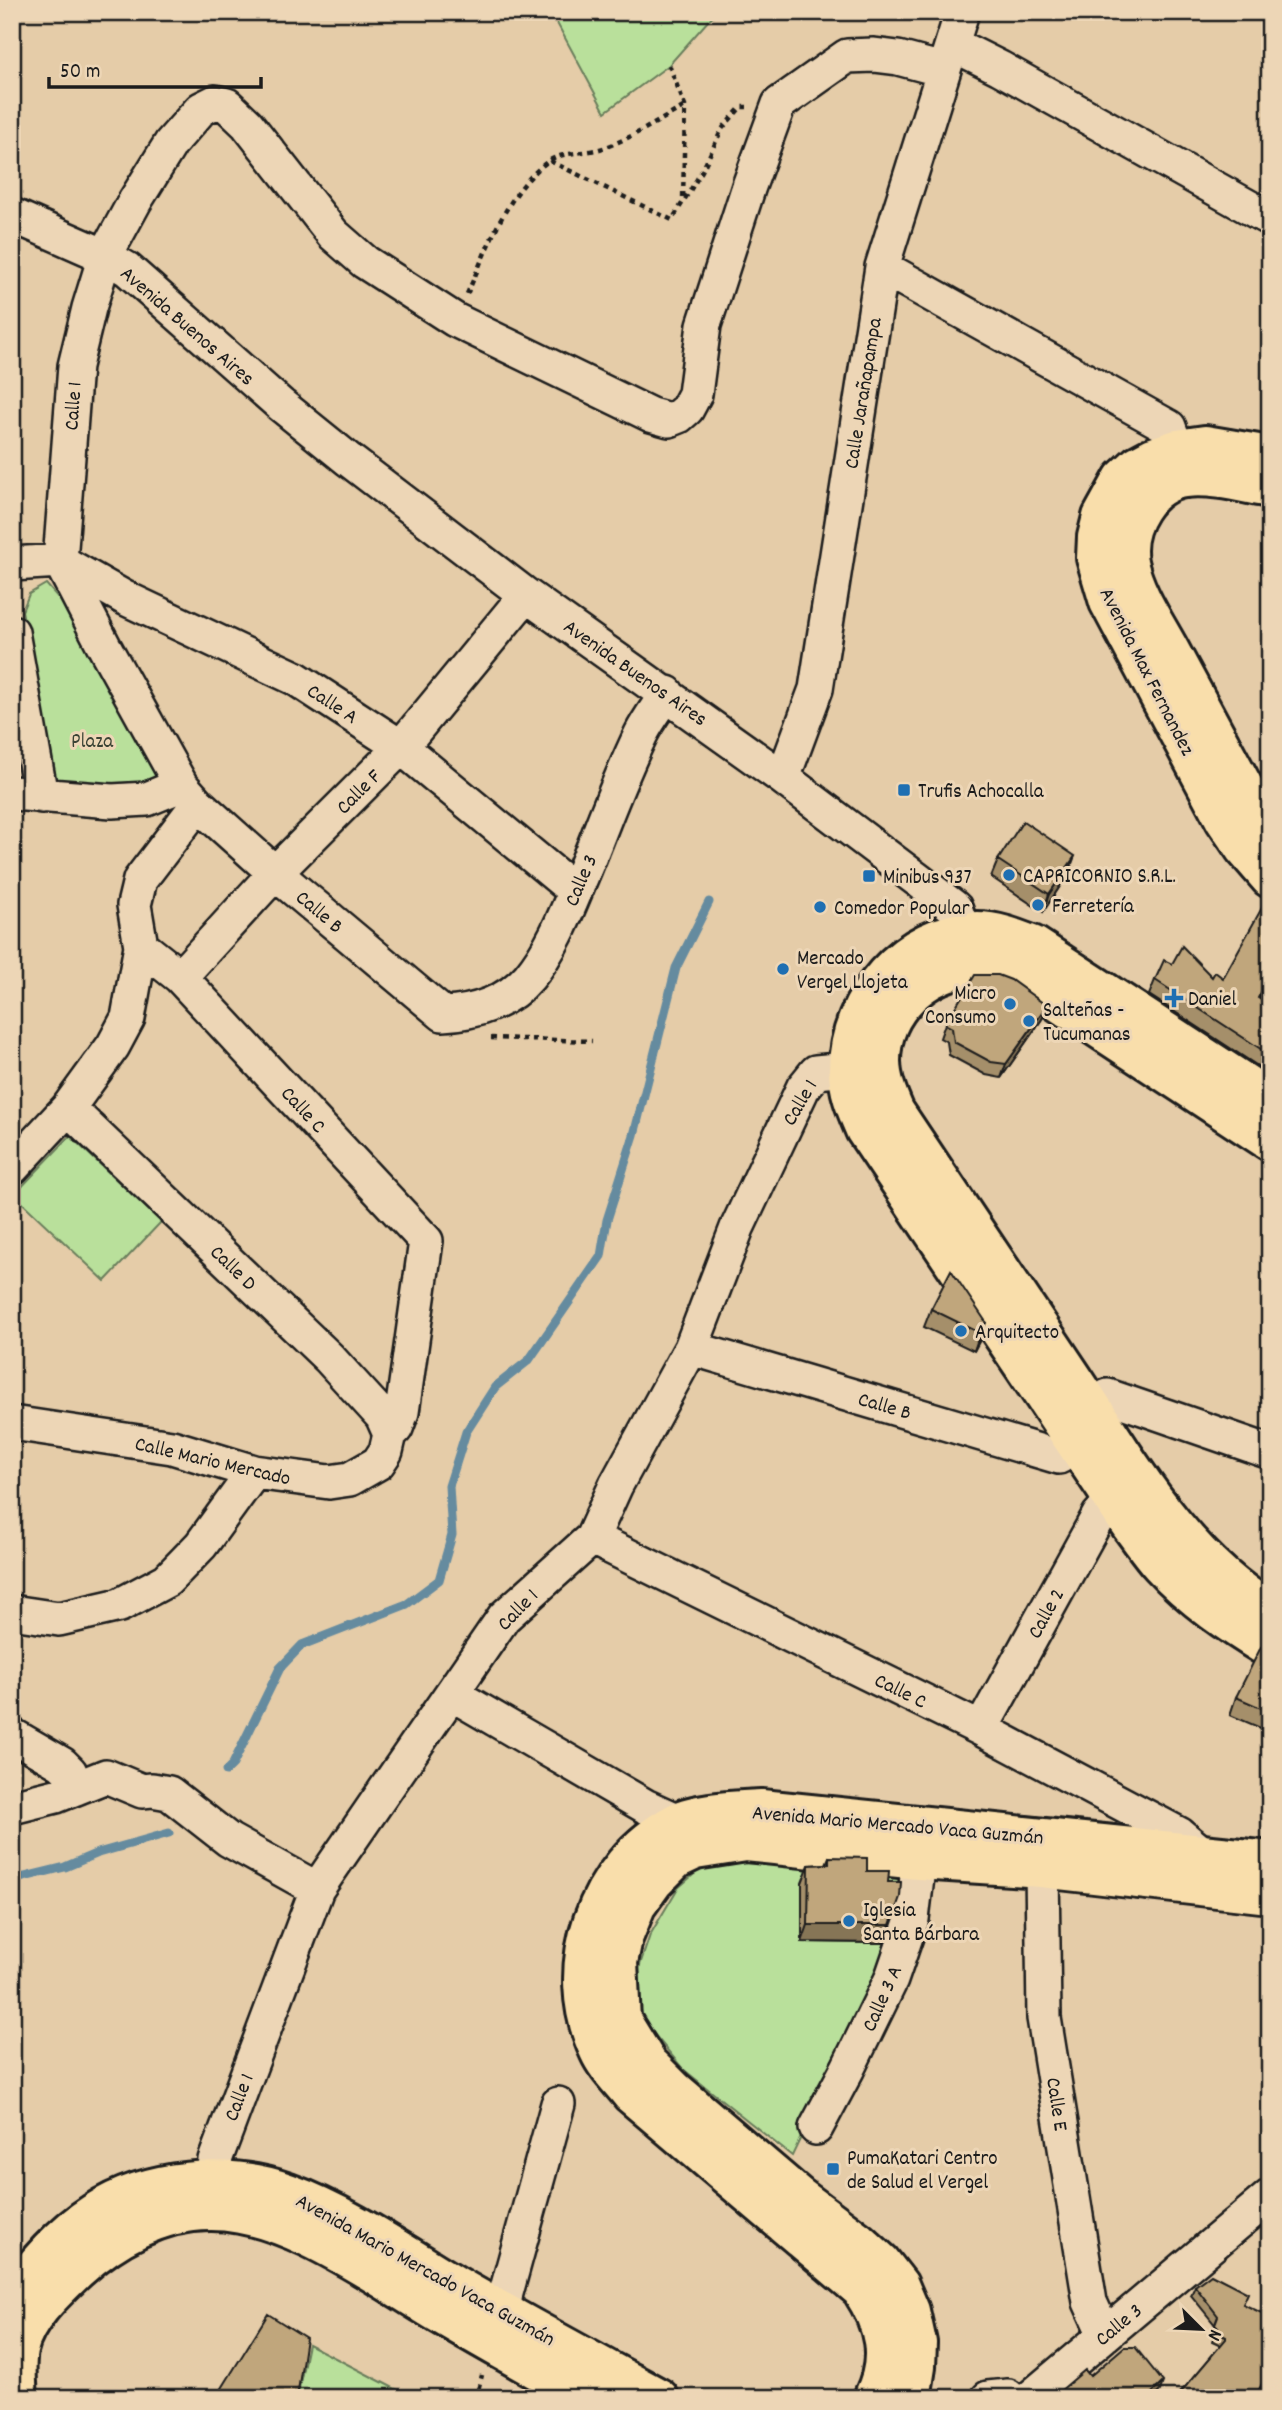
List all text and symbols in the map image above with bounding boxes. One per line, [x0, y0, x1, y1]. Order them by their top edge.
scale bar [49, 46, 261, 90]
text: 50 m [60, 58, 100, 88]
street label: Avenida Buenos Aires [112, 260, 260, 394]
street label: Calle Jarañapampa [838, 315, 892, 471]
street label: Calle 1 [58, 381, 92, 432]
street label: Avenida Max Fernandez [1090, 583, 1201, 762]
street label: Avenida Buenos Aires [556, 614, 712, 735]
street label: Calle A [300, 678, 363, 733]
park label: Plaza [71, 728, 114, 758]
street label: Calle F [331, 763, 390, 823]
place label: Trufis Achocalla [918, 778, 1045, 808]
marker: Trufis Achocalla [896, 782, 912, 798]
street label: Calle 3 [558, 851, 607, 912]
place label: CAPRICORNIO S.R.L. [1023, 863, 1176, 893]
place label: Minibus 937 [883, 864, 971, 894]
marker: CAPRICORNIO S.R.L. [1001, 867, 1017, 883]
marker: Minibus 937 [861, 868, 877, 884]
street label: Calle B [288, 884, 349, 942]
place label: Ferretería [1052, 893, 1135, 923]
place label: Comedor Popular [834, 895, 970, 925]
marker: Ferretería [1030, 897, 1046, 913]
marker: Comedor Popular [812, 899, 828, 915]
place label: Mercado Vergel Llojeta [797, 945, 909, 999]
marker: Mercado Vergel Llojeta [775, 961, 791, 977]
place label: Micro Consumo [925, 980, 996, 1034]
place label: Daniel [1188, 986, 1236, 1016]
marker: Daniel [1166, 990, 1182, 1006]
marker: Micro Consumo [1002, 996, 1018, 1012]
place label: Salteñas - Tucumanas [1043, 997, 1131, 1051]
marker: Salteñas - Tucumanas [1021, 1013, 1037, 1029]
street label: Calle 1 [776, 1075, 827, 1132]
street label: Calle C [272, 1081, 331, 1141]
street label: Calle D [202, 1239, 262, 1299]
place label: Arquitecto [975, 1319, 1059, 1349]
marker: Arquitecto [953, 1323, 969, 1339]
street label: Calle B [854, 1386, 914, 1430]
street label: Calle Mario Mercado [131, 1430, 293, 1495]
street label: Calle 1 [491, 1583, 547, 1639]
street label: Calle 2 [1022, 1584, 1074, 1645]
street label: Calle C [869, 1667, 931, 1718]
street label: Avenida Mario Mercado Vaca Guzmán [751, 1799, 1045, 1855]
place label: Iglesia Santa Bárbara [863, 1897, 980, 1951]
marker: Iglesia Santa Bárbara [841, 1913, 857, 1929]
street label: Calle 3 A [856, 1961, 912, 2037]
street label: Calle 1 [218, 2070, 264, 2126]
street label: Calle E [1036, 2076, 1074, 2134]
place label: PumaKatari Centro de Salud el Vergel [847, 2145, 998, 2199]
marker: PumaKatari Centro de Salud el Vergel [825, 2161, 841, 2177]
street label: Avenida Mario Mercado Vaca Guzmán [289, 2188, 560, 2356]
north arrow [1166, 2294, 1236, 2364]
street label: Calle 3 [1090, 2298, 1150, 2355]
text: N [1199, 2325, 1228, 2344]

